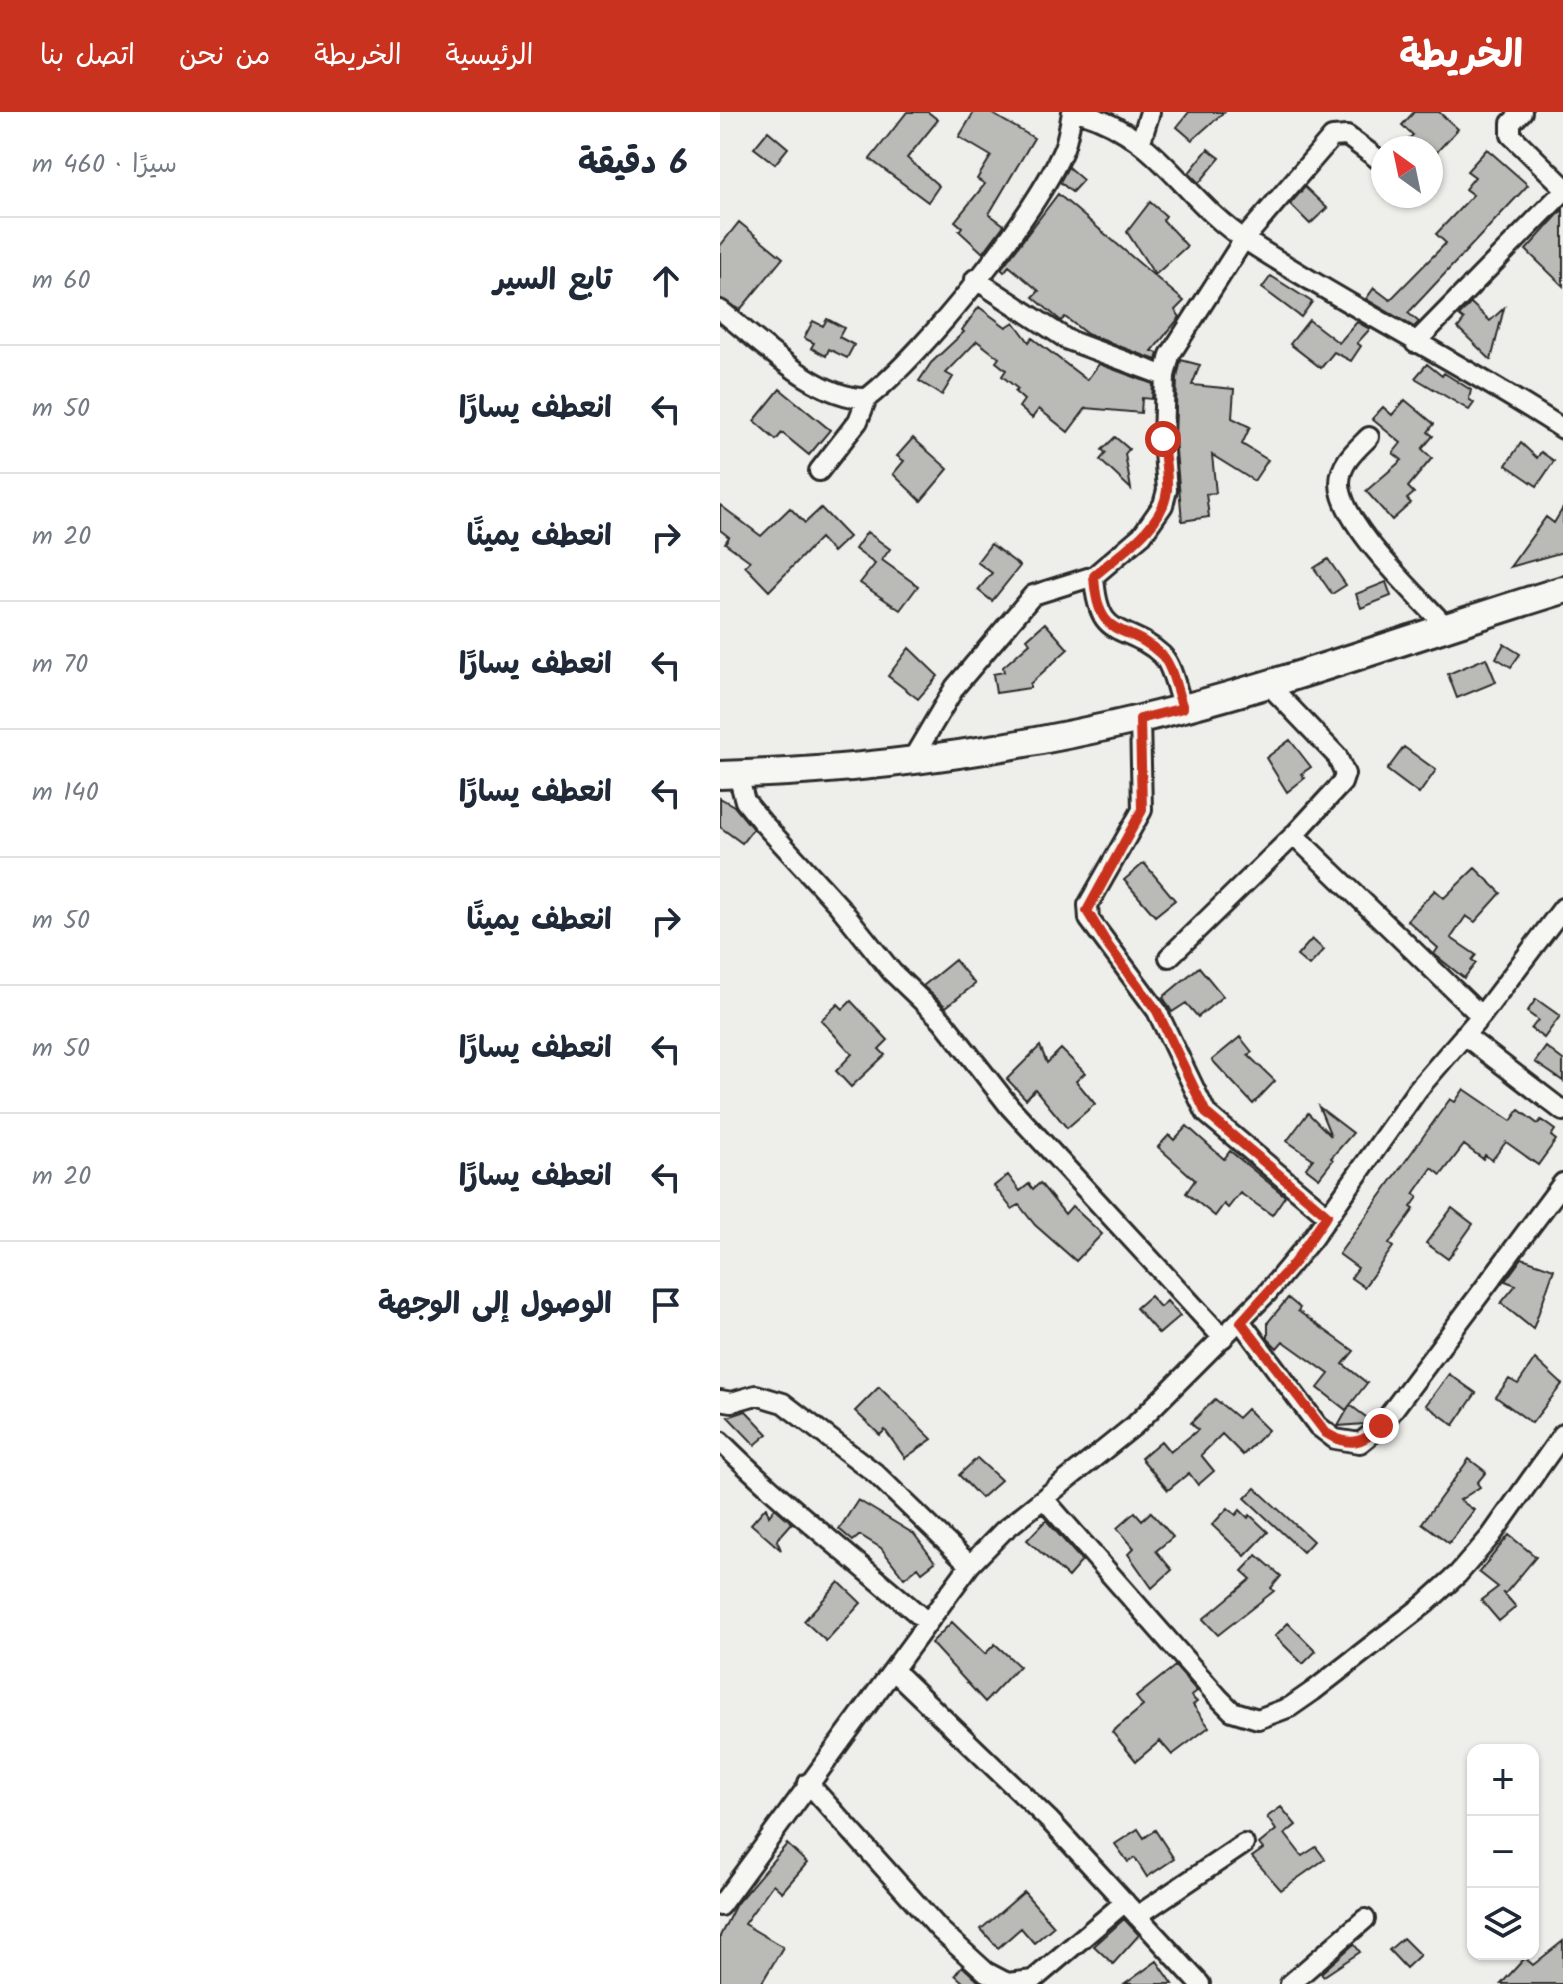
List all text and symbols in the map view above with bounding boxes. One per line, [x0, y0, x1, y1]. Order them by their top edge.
text: الخريطة [1399, 27, 1523, 87]
text: اتصل بنا [40, 34, 135, 79]
text: من نحن [179, 34, 270, 79]
text: الخريطة [314, 34, 402, 79]
text: الرئيسية [446, 34, 533, 79]
north arrow [1371, 136, 1443, 208]
text: 6 دقيقة [578, 137, 688, 191]
text: سيرًا · 460 m [32, 144, 177, 186]
text: تابع السير [494, 257, 612, 305]
icon: ahead [644, 259, 688, 303]
text: 60 m [32, 260, 91, 302]
text: انعطف يسارًا [459, 385, 612, 433]
icon: left [644, 387, 688, 431]
text: 50 m [32, 388, 90, 430]
route start [1145, 421, 1181, 457]
text: انعطف يمينًا [466, 513, 612, 561]
icon: right [644, 515, 688, 559]
text: 20 m [32, 516, 91, 558]
text: انعطف يسارًا [459, 641, 612, 689]
icon: left [644, 643, 688, 687]
text: 70 m [32, 644, 88, 686]
text: انعطف يسارًا [459, 769, 612, 817]
icon: left [644, 771, 688, 815]
text: 140 m [32, 772, 99, 814]
text: انعطف يمينًا [466, 897, 612, 945]
icon: right [644, 899, 688, 943]
text: 50 m [32, 900, 90, 942]
text: انعطف يسارًا [459, 1025, 612, 1073]
icon: left [644, 1027, 688, 1071]
text: 50 m [32, 1028, 90, 1070]
text: انعطف يسارًا [459, 1153, 612, 1201]
icon: left [644, 1155, 688, 1199]
text: 20 m [32, 1156, 91, 1198]
text: الوصول إلى الوجهة [378, 1281, 612, 1329]
icon: arrive [644, 1283, 688, 1327]
route end [1363, 1408, 1399, 1444]
map controls [1467, 1744, 1539, 1960]
button: + [1467, 1744, 1539, 1816]
button: − [1467, 1816, 1539, 1888]
button: layers [1467, 1888, 1539, 1960]

